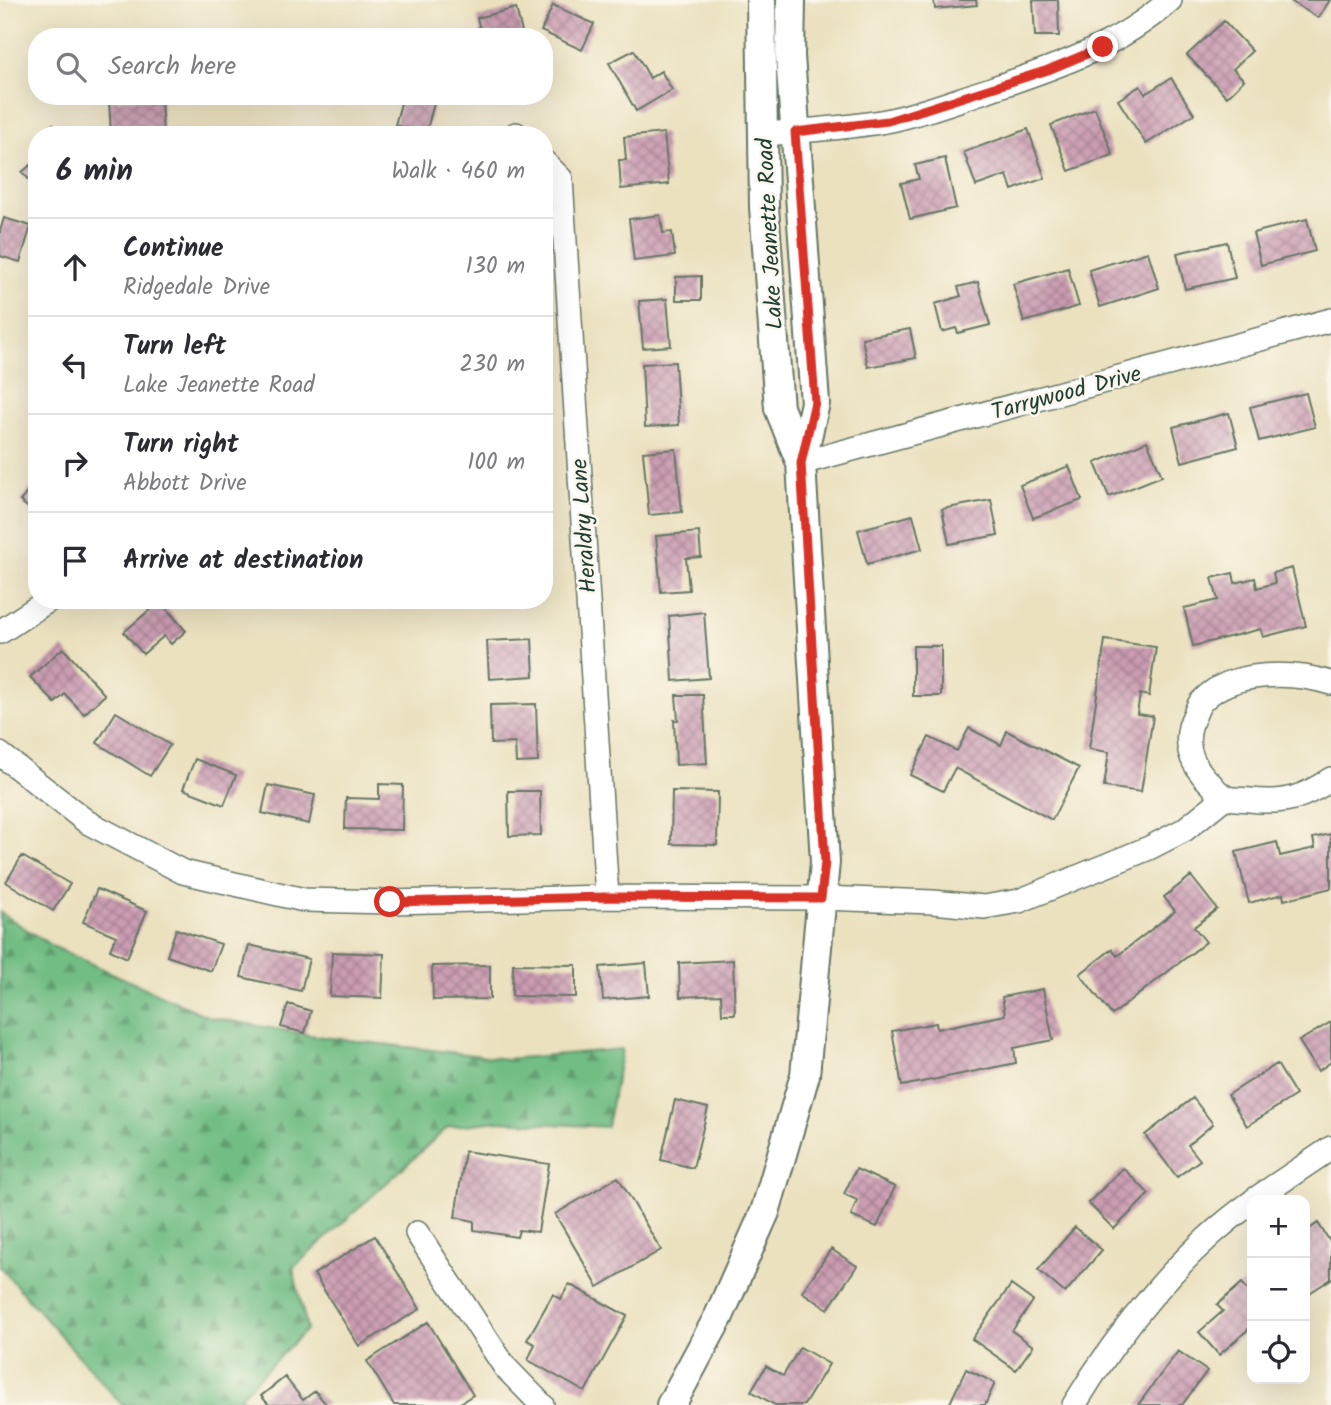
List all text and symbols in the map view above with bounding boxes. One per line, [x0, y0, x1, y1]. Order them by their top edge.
search box [28, 28, 553, 105]
route end [1087, 31, 1118, 62]
text: Search here [108, 46, 236, 88]
icon: search [52, 48, 90, 86]
street label: Lake Jeanette Road [748, 137, 794, 331]
text: 6 min [56, 148, 133, 196]
text: Walk · 460 m [391, 154, 525, 190]
text: Continue [123, 228, 224, 270]
icon: ahead [56, 248, 94, 286]
text: 130 m [466, 249, 525, 285]
text: Ridgedale Drive [123, 270, 270, 306]
text: Turn left [123, 326, 226, 368]
icon: left [56, 346, 94, 384]
text: 230 m [459, 347, 525, 383]
street label: Tarrywood Drive [987, 357, 1146, 431]
text: Lake Jeanette Road [123, 368, 315, 404]
text: Turn right [123, 424, 239, 466]
icon: right [56, 444, 94, 482]
text: 100 m [467, 445, 525, 481]
street label: Heraldry Lane [562, 457, 608, 594]
text: Abbott Drive [123, 466, 247, 502]
text: Arrive at destination [123, 540, 363, 582]
icon: arrive [56, 542, 94, 580]
route start [374, 886, 405, 917]
map controls [1247, 1195, 1310, 1384]
button: + [1247, 1195, 1310, 1258]
button: − [1247, 1258, 1310, 1321]
button: locate [1247, 1321, 1310, 1384]

